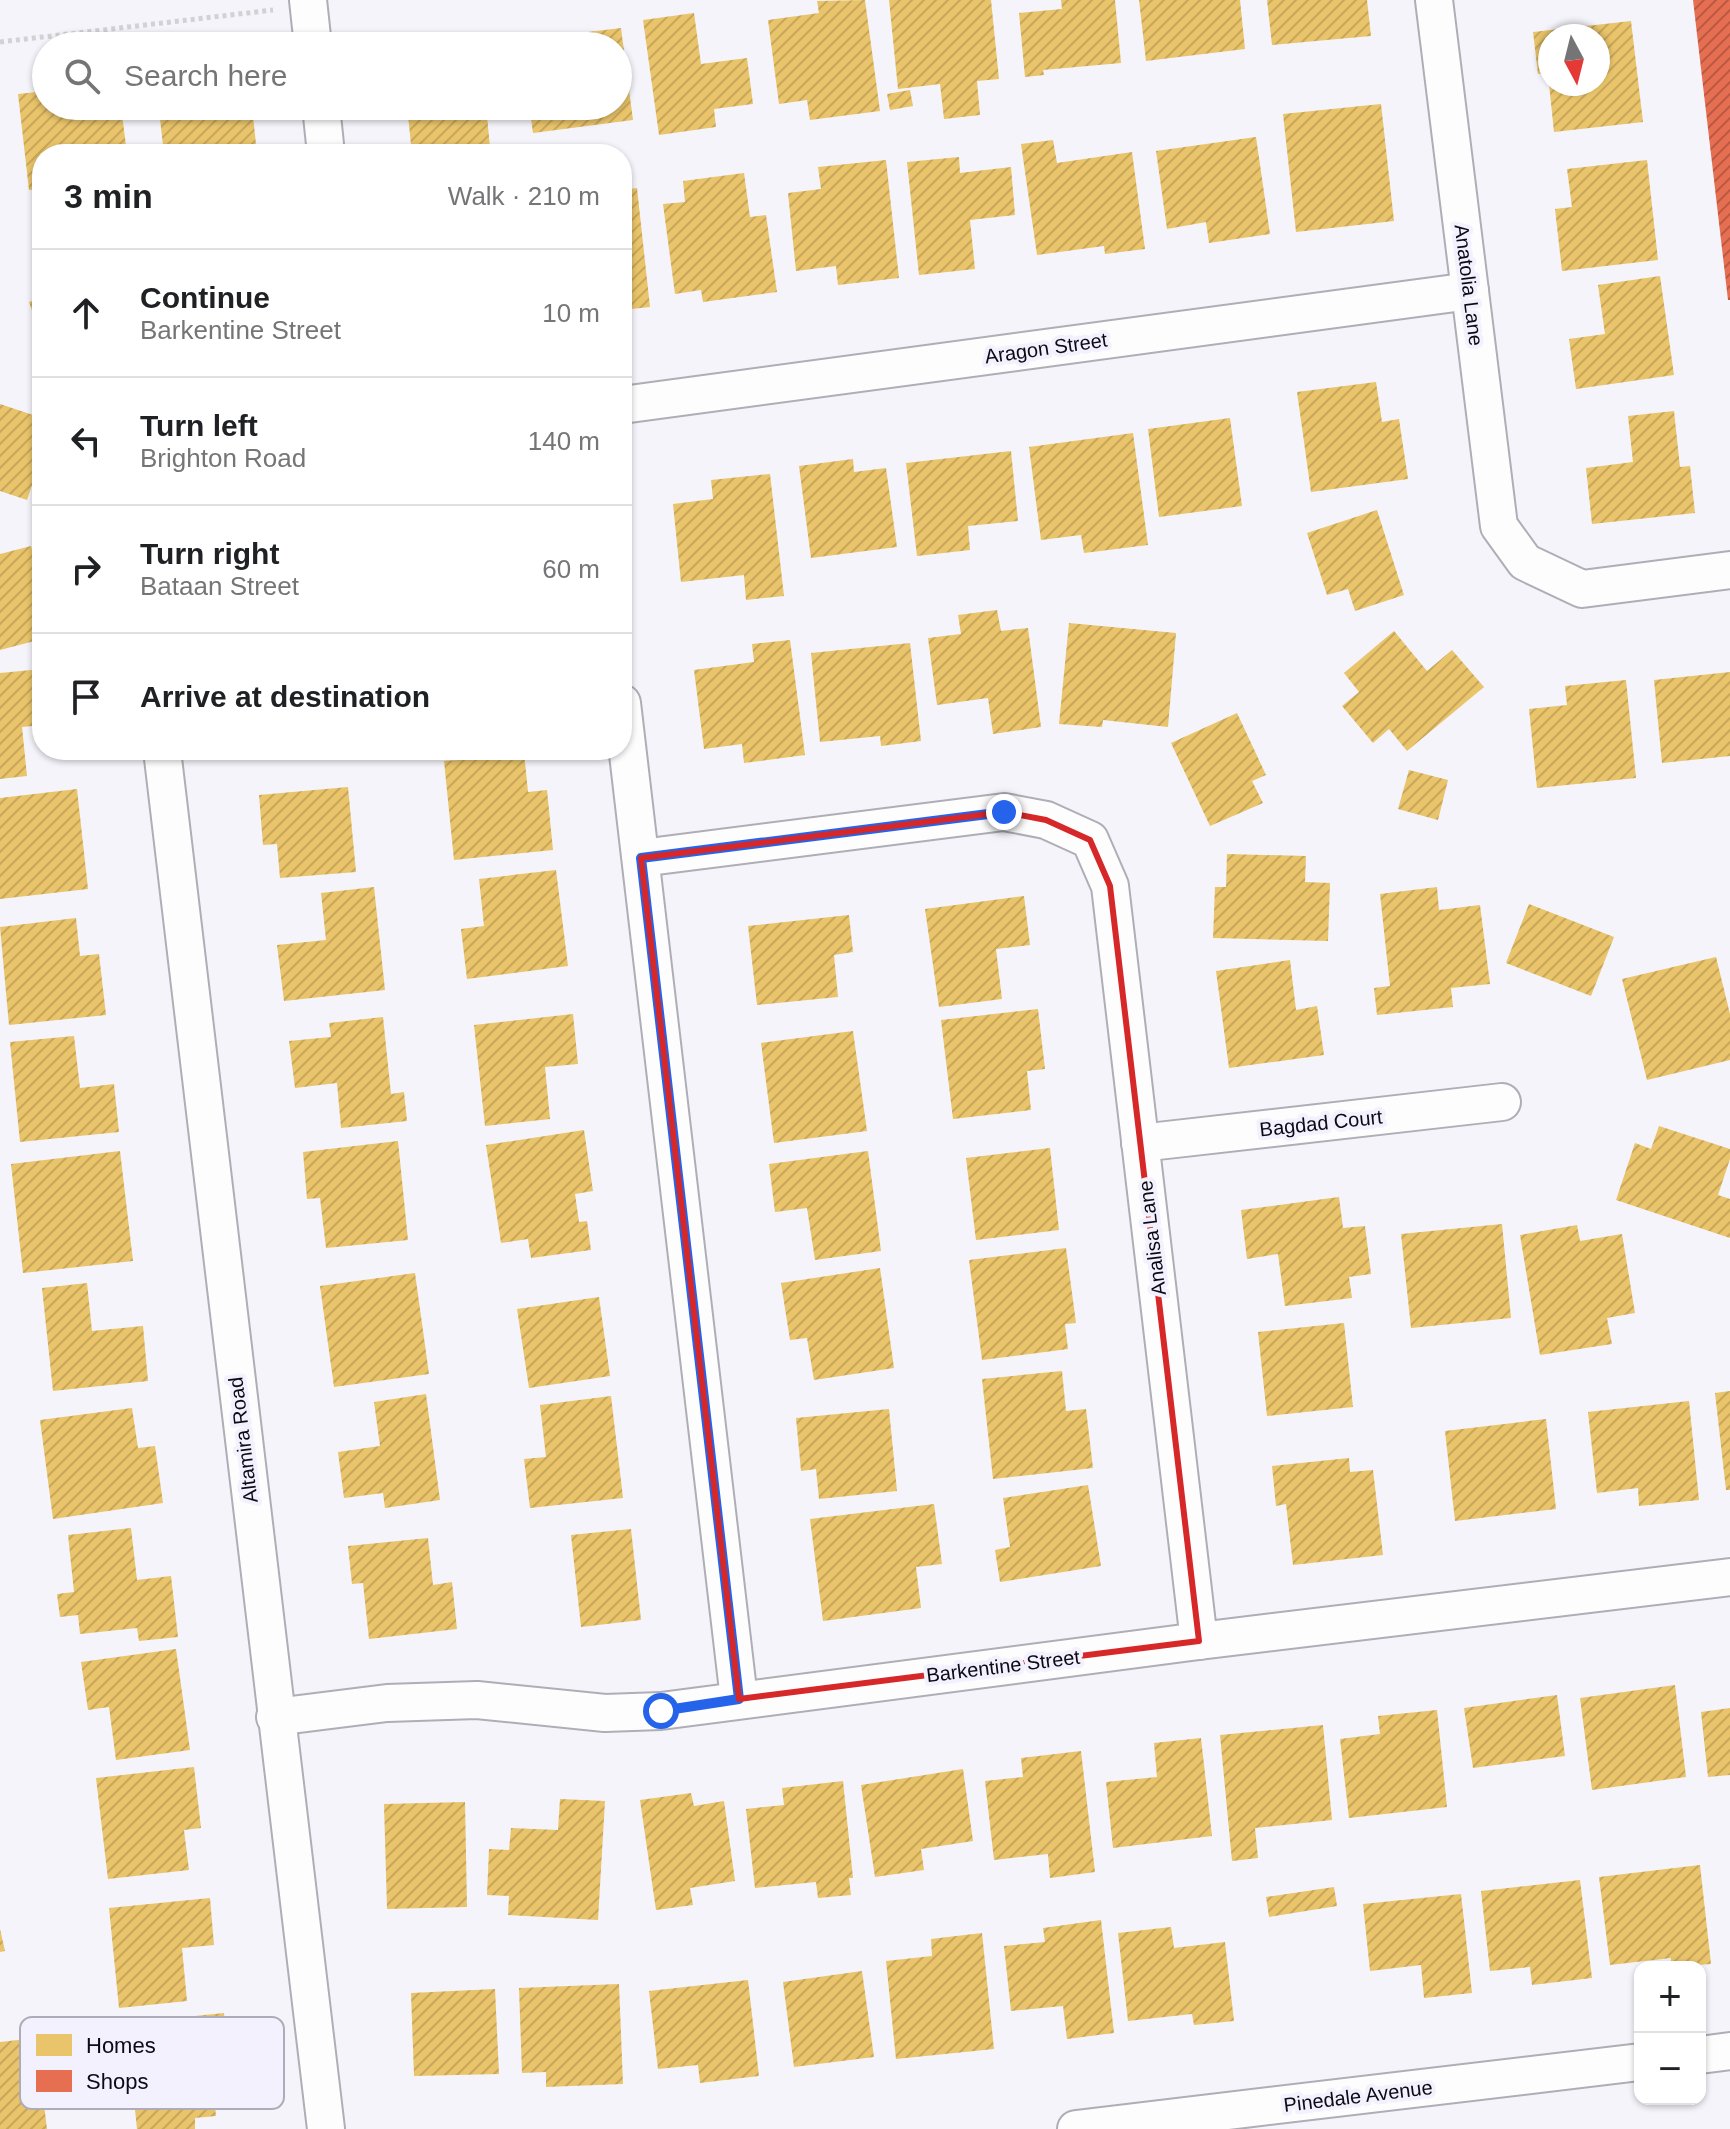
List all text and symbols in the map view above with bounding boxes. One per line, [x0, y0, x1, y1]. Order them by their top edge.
north arrow [1538, 24, 1610, 96]
search box [32, 32, 632, 120]
icon: search [60, 54, 104, 98]
text: Search here [124, 59, 287, 92]
text: 3 min [64, 177, 153, 215]
text: Walk · 210 m [448, 181, 600, 211]
street label: Anatolia Lane [1451, 223, 1487, 347]
text: Continue [140, 281, 270, 314]
icon: ahead [64, 291, 108, 335]
text: 10 m [542, 298, 600, 328]
text: Barkentine Street [140, 315, 341, 345]
street label: Aragon Street [983, 328, 1109, 367]
text: Turn left [140, 409, 258, 442]
icon: left [64, 419, 108, 463]
text: 140 m [528, 426, 600, 456]
text: Brighton Road [140, 443, 306, 473]
text: Turn right [140, 537, 279, 570]
icon: right [64, 547, 108, 591]
text: 60 m [542, 554, 600, 584]
text: Bataan Street [140, 571, 299, 601]
icon: arrive [64, 675, 108, 719]
text: Arrive at destination [140, 680, 430, 713]
route end [986, 794, 1022, 830]
street label: Bagdad Court [1258, 1106, 1384, 1140]
street label: Analisa Lane [1134, 1179, 1170, 1297]
street label: Altamira Road [224, 1376, 262, 1504]
street label: Barkentine Street [925, 1646, 1081, 1686]
route start [643, 1693, 679, 1729]
map controls [1634, 1961, 1706, 2105]
button: + [1634, 1961, 1706, 2033]
legend [20, 2017, 284, 2109]
text: Homes [86, 2033, 156, 2058]
button: − [1634, 2033, 1706, 2105]
text: Shops [86, 2069, 148, 2094]
street label: Pinedale Avenue [1282, 2076, 1434, 2116]

